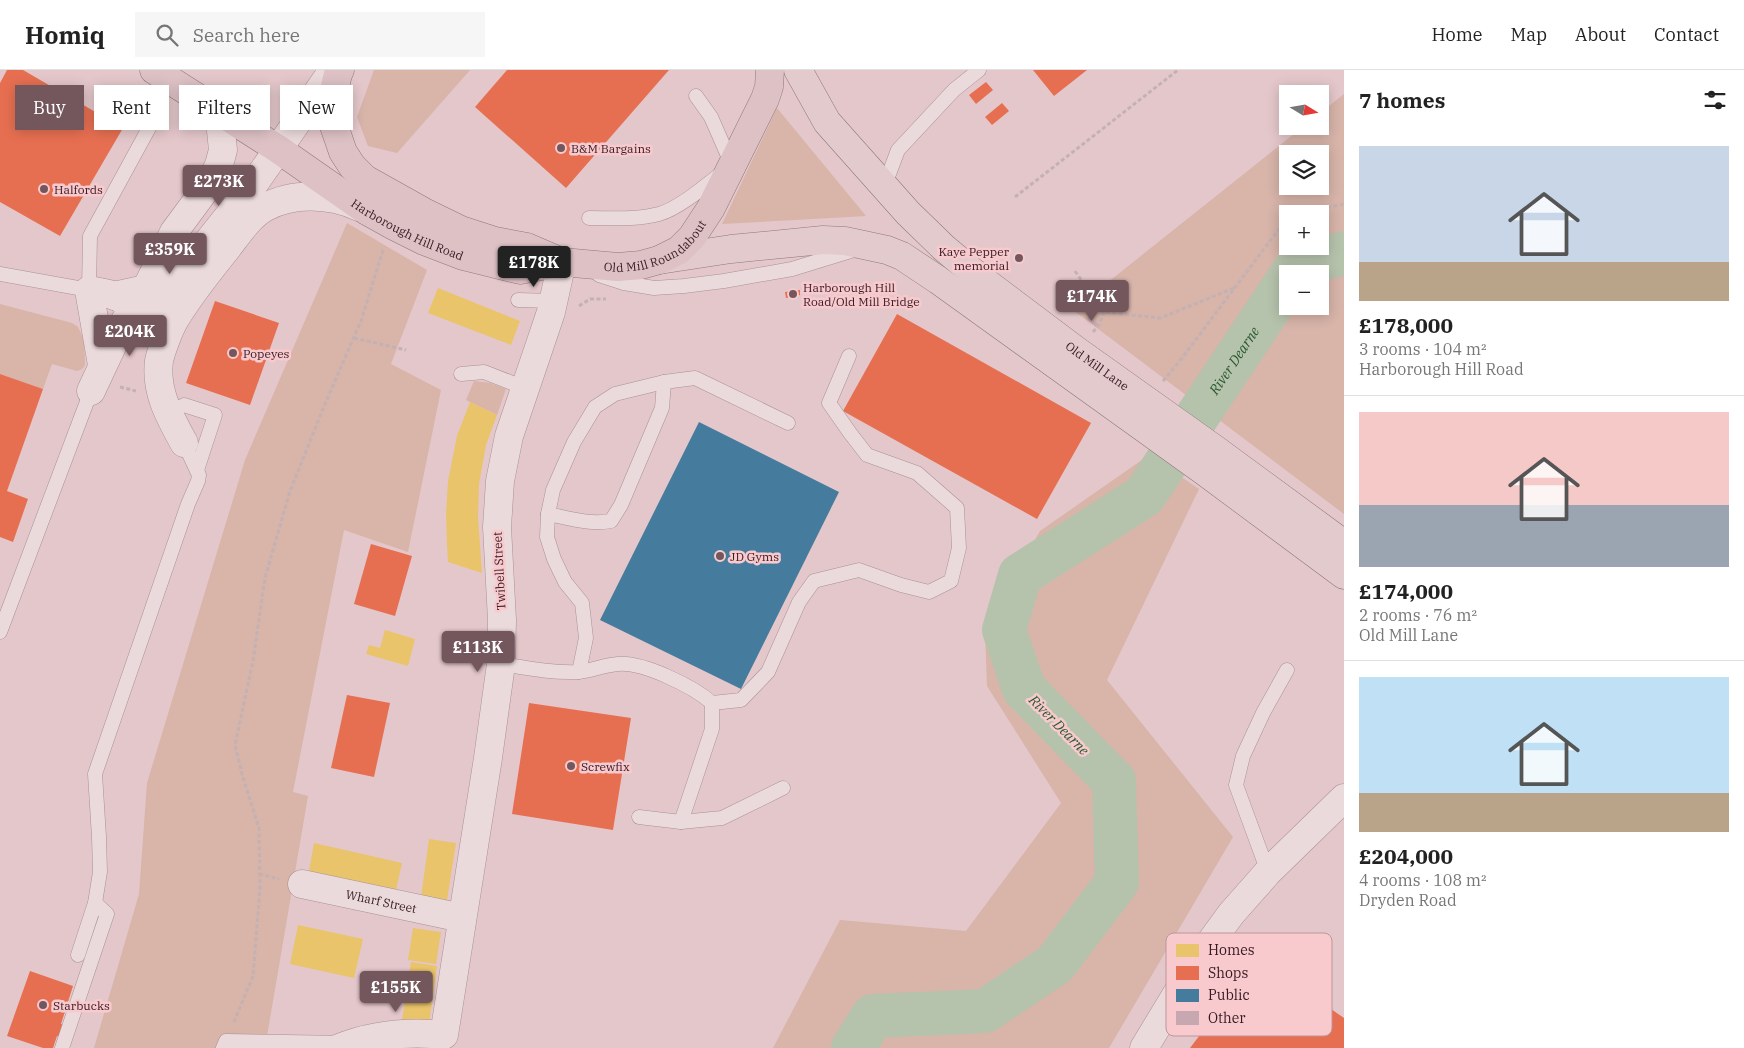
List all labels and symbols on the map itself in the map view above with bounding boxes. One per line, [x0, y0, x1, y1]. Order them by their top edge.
north arrow [1279, 85, 1329, 135]
place label: B&M Bargains [571, 141, 651, 156]
marker: B&M Bargains [555, 142, 567, 154]
pin: £273K [184, 164, 254, 207]
place label: Halfords [54, 182, 103, 197]
marker: Halfords [38, 183, 50, 195]
street label: Harborough Hill Road [348, 195, 466, 263]
street label: Old Mill Roundabout [603, 217, 709, 275]
pin: £359K [135, 232, 205, 275]
place label: Kaye Pepper memorial [938, 244, 1010, 273]
pin: £178K [499, 246, 569, 288]
marker: Kaye Pepper memorial [1013, 252, 1025, 264]
place label: Harborough Hill Road/Old Mill Bridge [803, 280, 920, 309]
pin: £174K [1057, 280, 1127, 322]
marker: Harborough Hill Road/Old Mill Bridge [787, 288, 799, 300]
pin: £204K [95, 314, 165, 357]
water label: River Dearne [1205, 323, 1264, 399]
street label: Old Mill Lane [1063, 338, 1132, 393]
place label: Popeyes [243, 346, 290, 361]
marker: Popeyes [227, 347, 239, 359]
street label: Twibell Street [489, 531, 509, 611]
place label: JD Gyms [730, 549, 779, 564]
marker: JD Gyms [714, 550, 726, 562]
pin: £113K [443, 630, 513, 673]
water label: River Dearne [1024, 690, 1093, 759]
place label: Screwfix [581, 759, 630, 774]
marker: Screwfix [565, 760, 577, 772]
street label: Wharf Street [345, 886, 418, 916]
legend [1166, 933, 1332, 1036]
text: Homes [1208, 941, 1255, 959]
text: Shops [1208, 964, 1248, 982]
pin: £155K [361, 970, 431, 1013]
text: Public [1208, 986, 1250, 1004]
place label: Starbucks [53, 998, 110, 1013]
marker: Starbucks [37, 999, 49, 1011]
text: Other [1208, 1009, 1246, 1027]

